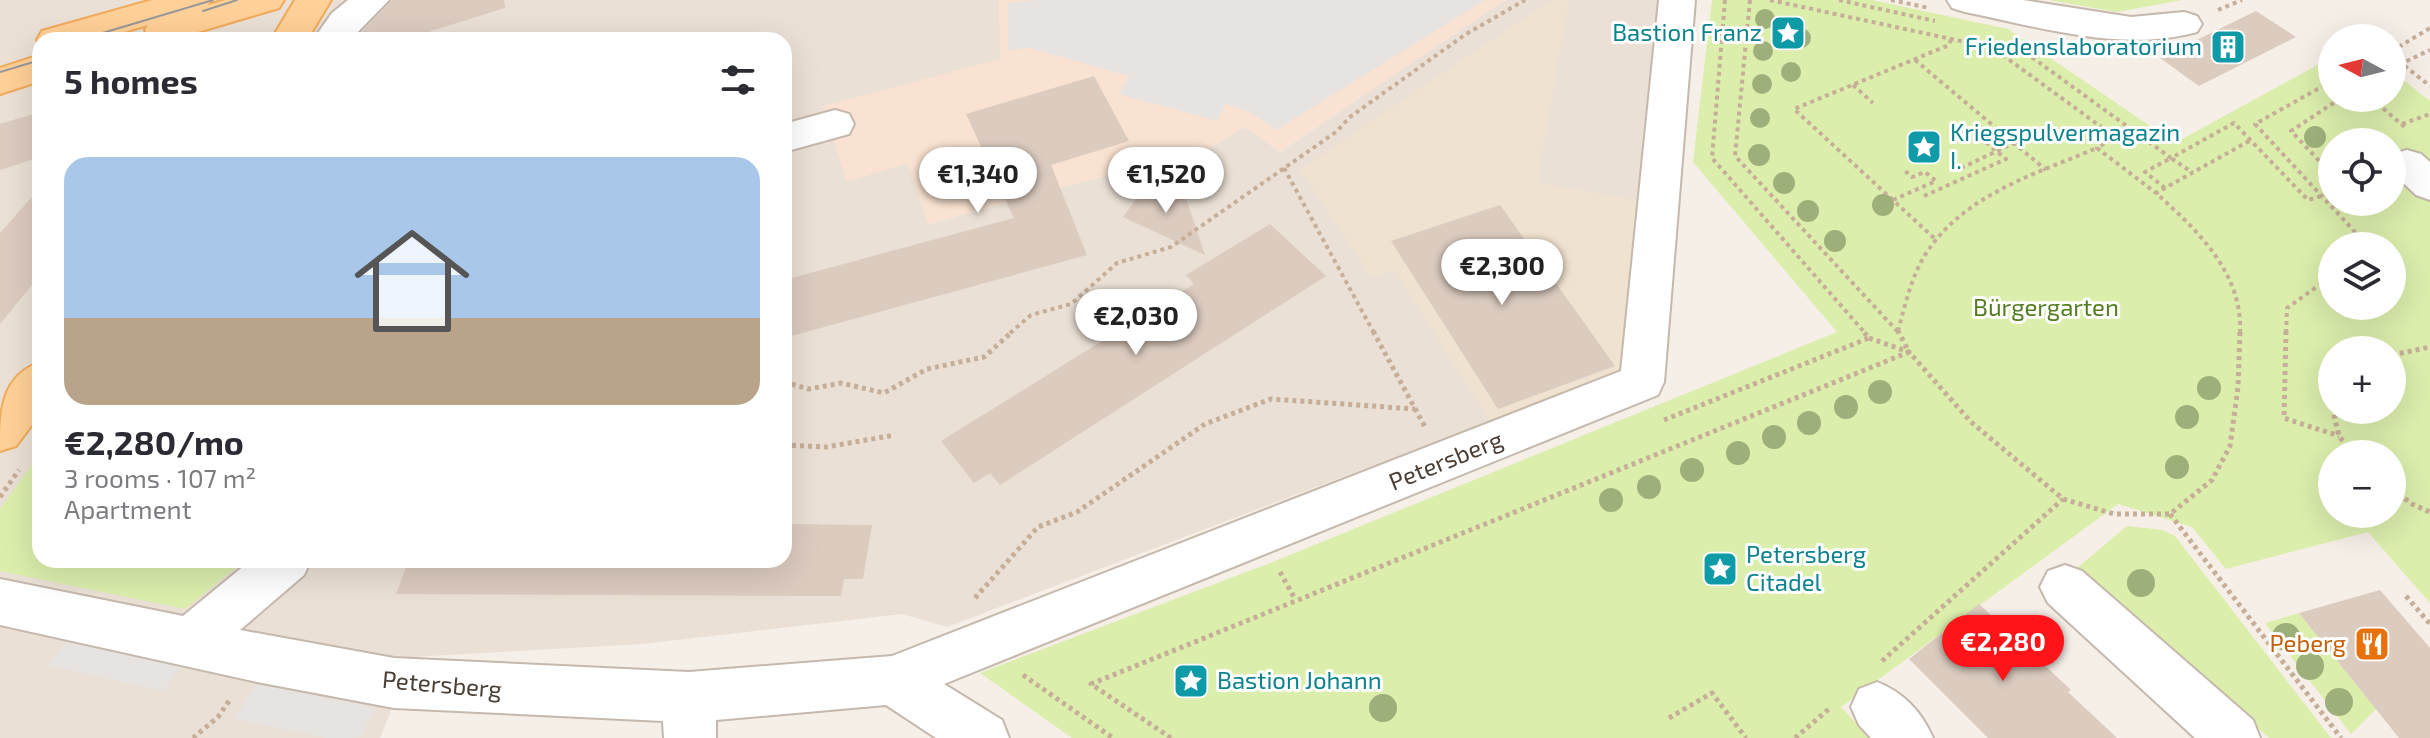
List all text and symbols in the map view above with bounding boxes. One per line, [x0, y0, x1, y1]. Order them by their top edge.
place icon: Bastion Franz [1769, 14, 1807, 52]
place label: Bastion Franz [1612, 17, 1762, 46]
north arrow [2318, 24, 2406, 112]
map controls [2318, 24, 2406, 528]
building icon: Friedenslaboratorium [2209, 28, 2247, 66]
place label: Friedenslaboratorium [1965, 31, 2202, 60]
icon: filters [716, 58, 760, 102]
text: 5 homes [64, 60, 198, 101]
place label: Kriegspulvermagazin I. [1950, 117, 2180, 174]
place icon: Kriegspulvermagazin I. [1905, 128, 1943, 166]
button: locate [2318, 128, 2406, 216]
pin: €1,340 [913, 147, 1043, 215]
pin: €1,520 [1101, 147, 1231, 215]
text: €1,340 [937, 157, 1019, 188]
text: €1,520 [1126, 157, 1206, 188]
icon: home [340, 209, 484, 353]
button: layers [2318, 232, 2406, 320]
pin: €2,300 [1437, 239, 1567, 307]
text: €2,300 [1459, 249, 1545, 280]
pin: €2,030 [1071, 289, 1201, 357]
park label: Bürgergarten [1973, 292, 2119, 321]
text: €2,030 [1093, 299, 1179, 330]
button: + [2318, 336, 2406, 424]
text: €2,280/mo [64, 421, 244, 462]
street label: Petersberg [1384, 424, 1507, 496]
button: − [2318, 440, 2406, 528]
text: 3 rooms · 107 m² [64, 462, 256, 493]
text: Apartment [64, 493, 192, 524]
place label: Petersberg Citadel [1746, 539, 1866, 596]
place icon: Petersberg Citadel [1701, 550, 1739, 588]
pin: €2,280 [1938, 615, 2068, 683]
text: €2,280 [1960, 625, 2046, 656]
restaurant icon: Peberg [2353, 625, 2391, 663]
place label: Peberg [2270, 628, 2346, 657]
place icon: Bastion Johann [1172, 662, 1210, 700]
street label: Petersberg [381, 664, 503, 703]
place label: Bastion Johann [1217, 665, 1382, 694]

